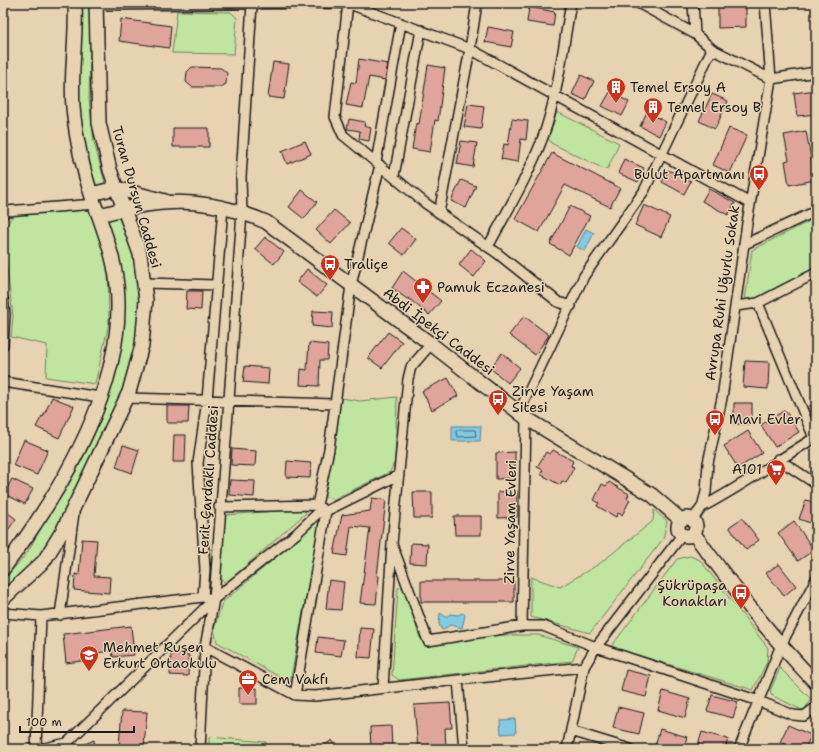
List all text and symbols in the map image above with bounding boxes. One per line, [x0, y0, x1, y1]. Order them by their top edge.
building icon: Temel Ersoy A [605, 76, 627, 104]
place label: Temel Ersoy A [630, 78, 726, 96]
building icon: Temel Ersoy B [642, 96, 664, 124]
place label: Temel Ersoy B [667, 98, 761, 116]
street label: Turan Dursun Caddesi [108, 124, 166, 270]
bus stop icon: Bulut Apartmanı [748, 163, 770, 191]
place label: Bulut Apartmanı [634, 165, 745, 183]
street label: Avrupa Ruhi Uğurlu Sokak [701, 204, 743, 382]
bus stop icon: Traliçe [319, 253, 341, 281]
place label: Traliçe [344, 255, 388, 273]
pharmacy icon: Pamuk Eczanesi [412, 276, 434, 304]
place label: Pamuk Eczanesi [437, 278, 545, 296]
street label: Abdi İpekçi Caddesi [380, 283, 498, 379]
place label: Zirve Yaşam Sitesi [512, 382, 594, 416]
bus stop icon: Zirve Yaşam Sitesi [487, 388, 509, 416]
street label: Ferit Çardaklı Caddesi [194, 405, 222, 555]
bus stop icon: Mavi Evler [704, 408, 726, 436]
place label: Mavi Evler [729, 410, 801, 428]
supermarket icon: A101 [765, 458, 787, 486]
street label: Zirve Yaşam Evleri [500, 460, 520, 584]
place label: A101 [732, 460, 762, 478]
place label: Şükrüpaşa Konakları [657, 576, 727, 610]
bus stop icon: Şükrüpaşa Konakları [730, 582, 752, 610]
place label: Mehmet Ruşen Erkurt Ortaokulu [103, 638, 217, 672]
school or university icon: Mehmet Ruşen Erkurt Ortaokulu [78, 644, 100, 672]
office icon: Cem Vakfı [237, 668, 259, 696]
place label: Cem Vakfı [262, 670, 328, 688]
scale bar [20, 708, 134, 734]
text: 100 m [26, 714, 62, 730]

